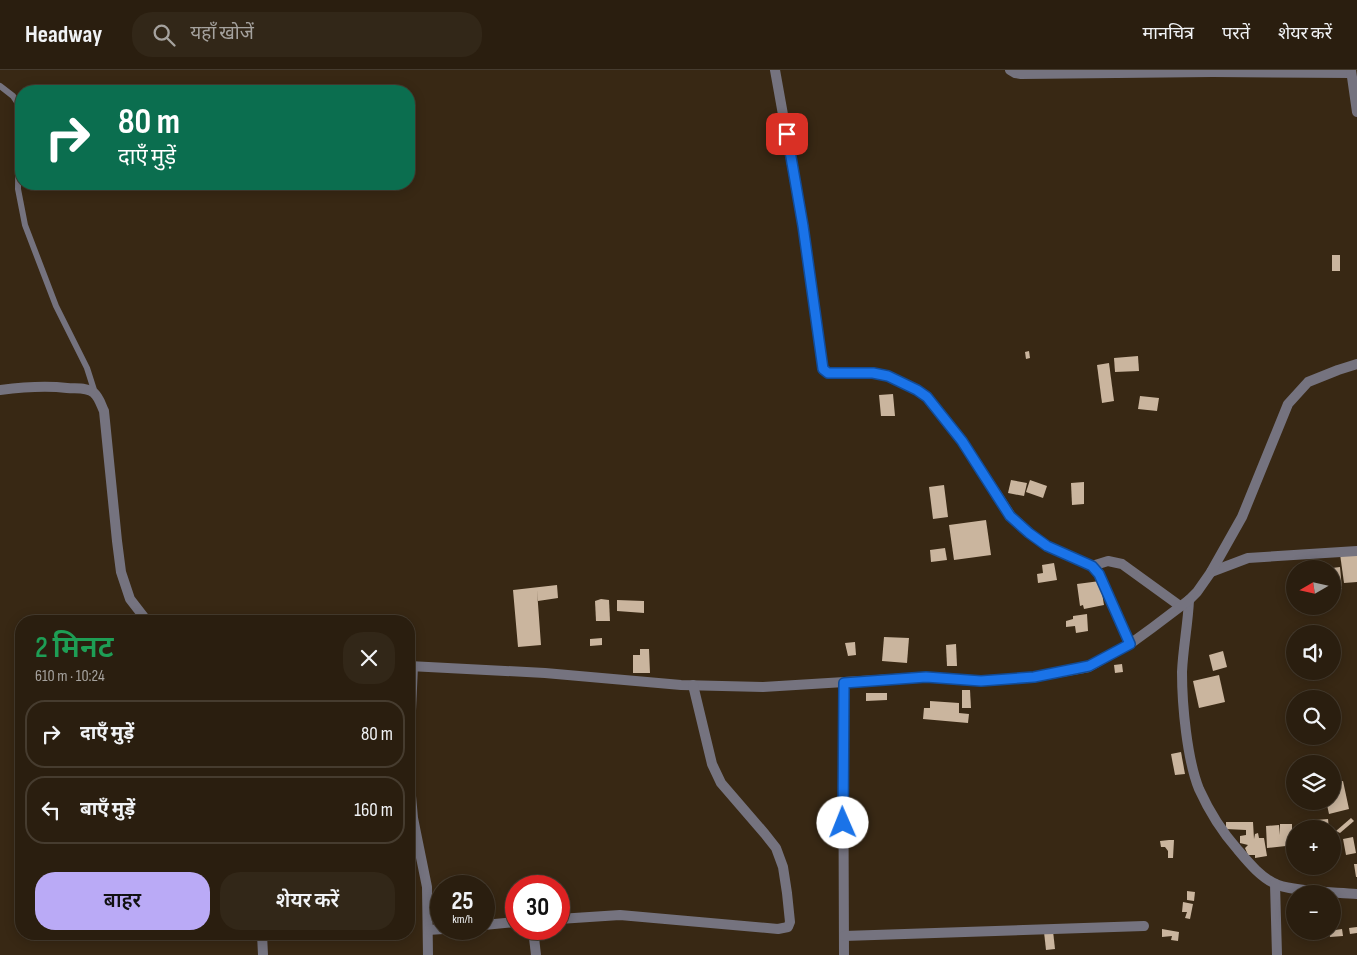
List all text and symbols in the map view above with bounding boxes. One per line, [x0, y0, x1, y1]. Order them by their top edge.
search box [132, 12, 482, 57]
text: Headway [25, 20, 102, 49]
icon: search [150, 21, 178, 49]
text: यहाँ खोजें [190, 22, 254, 45]
text: मानचित्र [1143, 23, 1194, 44]
text: परतें [1222, 23, 1250, 44]
text: शेयर करें [1278, 23, 1332, 44]
text: 80 m [118, 101, 180, 144]
icon: right [35, 105, 100, 170]
pin [766, 113, 808, 155]
icon: arrive [773, 120, 801, 148]
text: दाएँ मुड़ें [118, 144, 176, 171]
north arrow [1286, 560, 1341, 615]
map controls [1286, 560, 1341, 940]
button: sound [1286, 625, 1341, 680]
text: 2 मिनट [35, 630, 113, 666]
button: close [343, 632, 395, 684]
text: 610 m · 10:24 [35, 667, 105, 686]
button: search [1286, 690, 1341, 745]
icon: right [37, 720, 65, 748]
text: दाएँ मुड़ें [80, 722, 134, 745]
text: 80 m [361, 723, 393, 746]
button: layers [1286, 755, 1341, 810]
icon: left [37, 796, 65, 824]
position arrow [816, 796, 868, 848]
text: बाएँ मुड़ें [80, 798, 135, 821]
text: 160 m [354, 799, 393, 822]
button: + [1286, 820, 1341, 875]
button: बाहर [35, 872, 210, 930]
button: शेयर करें [220, 872, 395, 930]
speed limit sign: 30 [505, 875, 570, 940]
button: − [1286, 885, 1341, 940]
text: 25 [452, 886, 473, 917]
text: km/h [452, 912, 473, 927]

